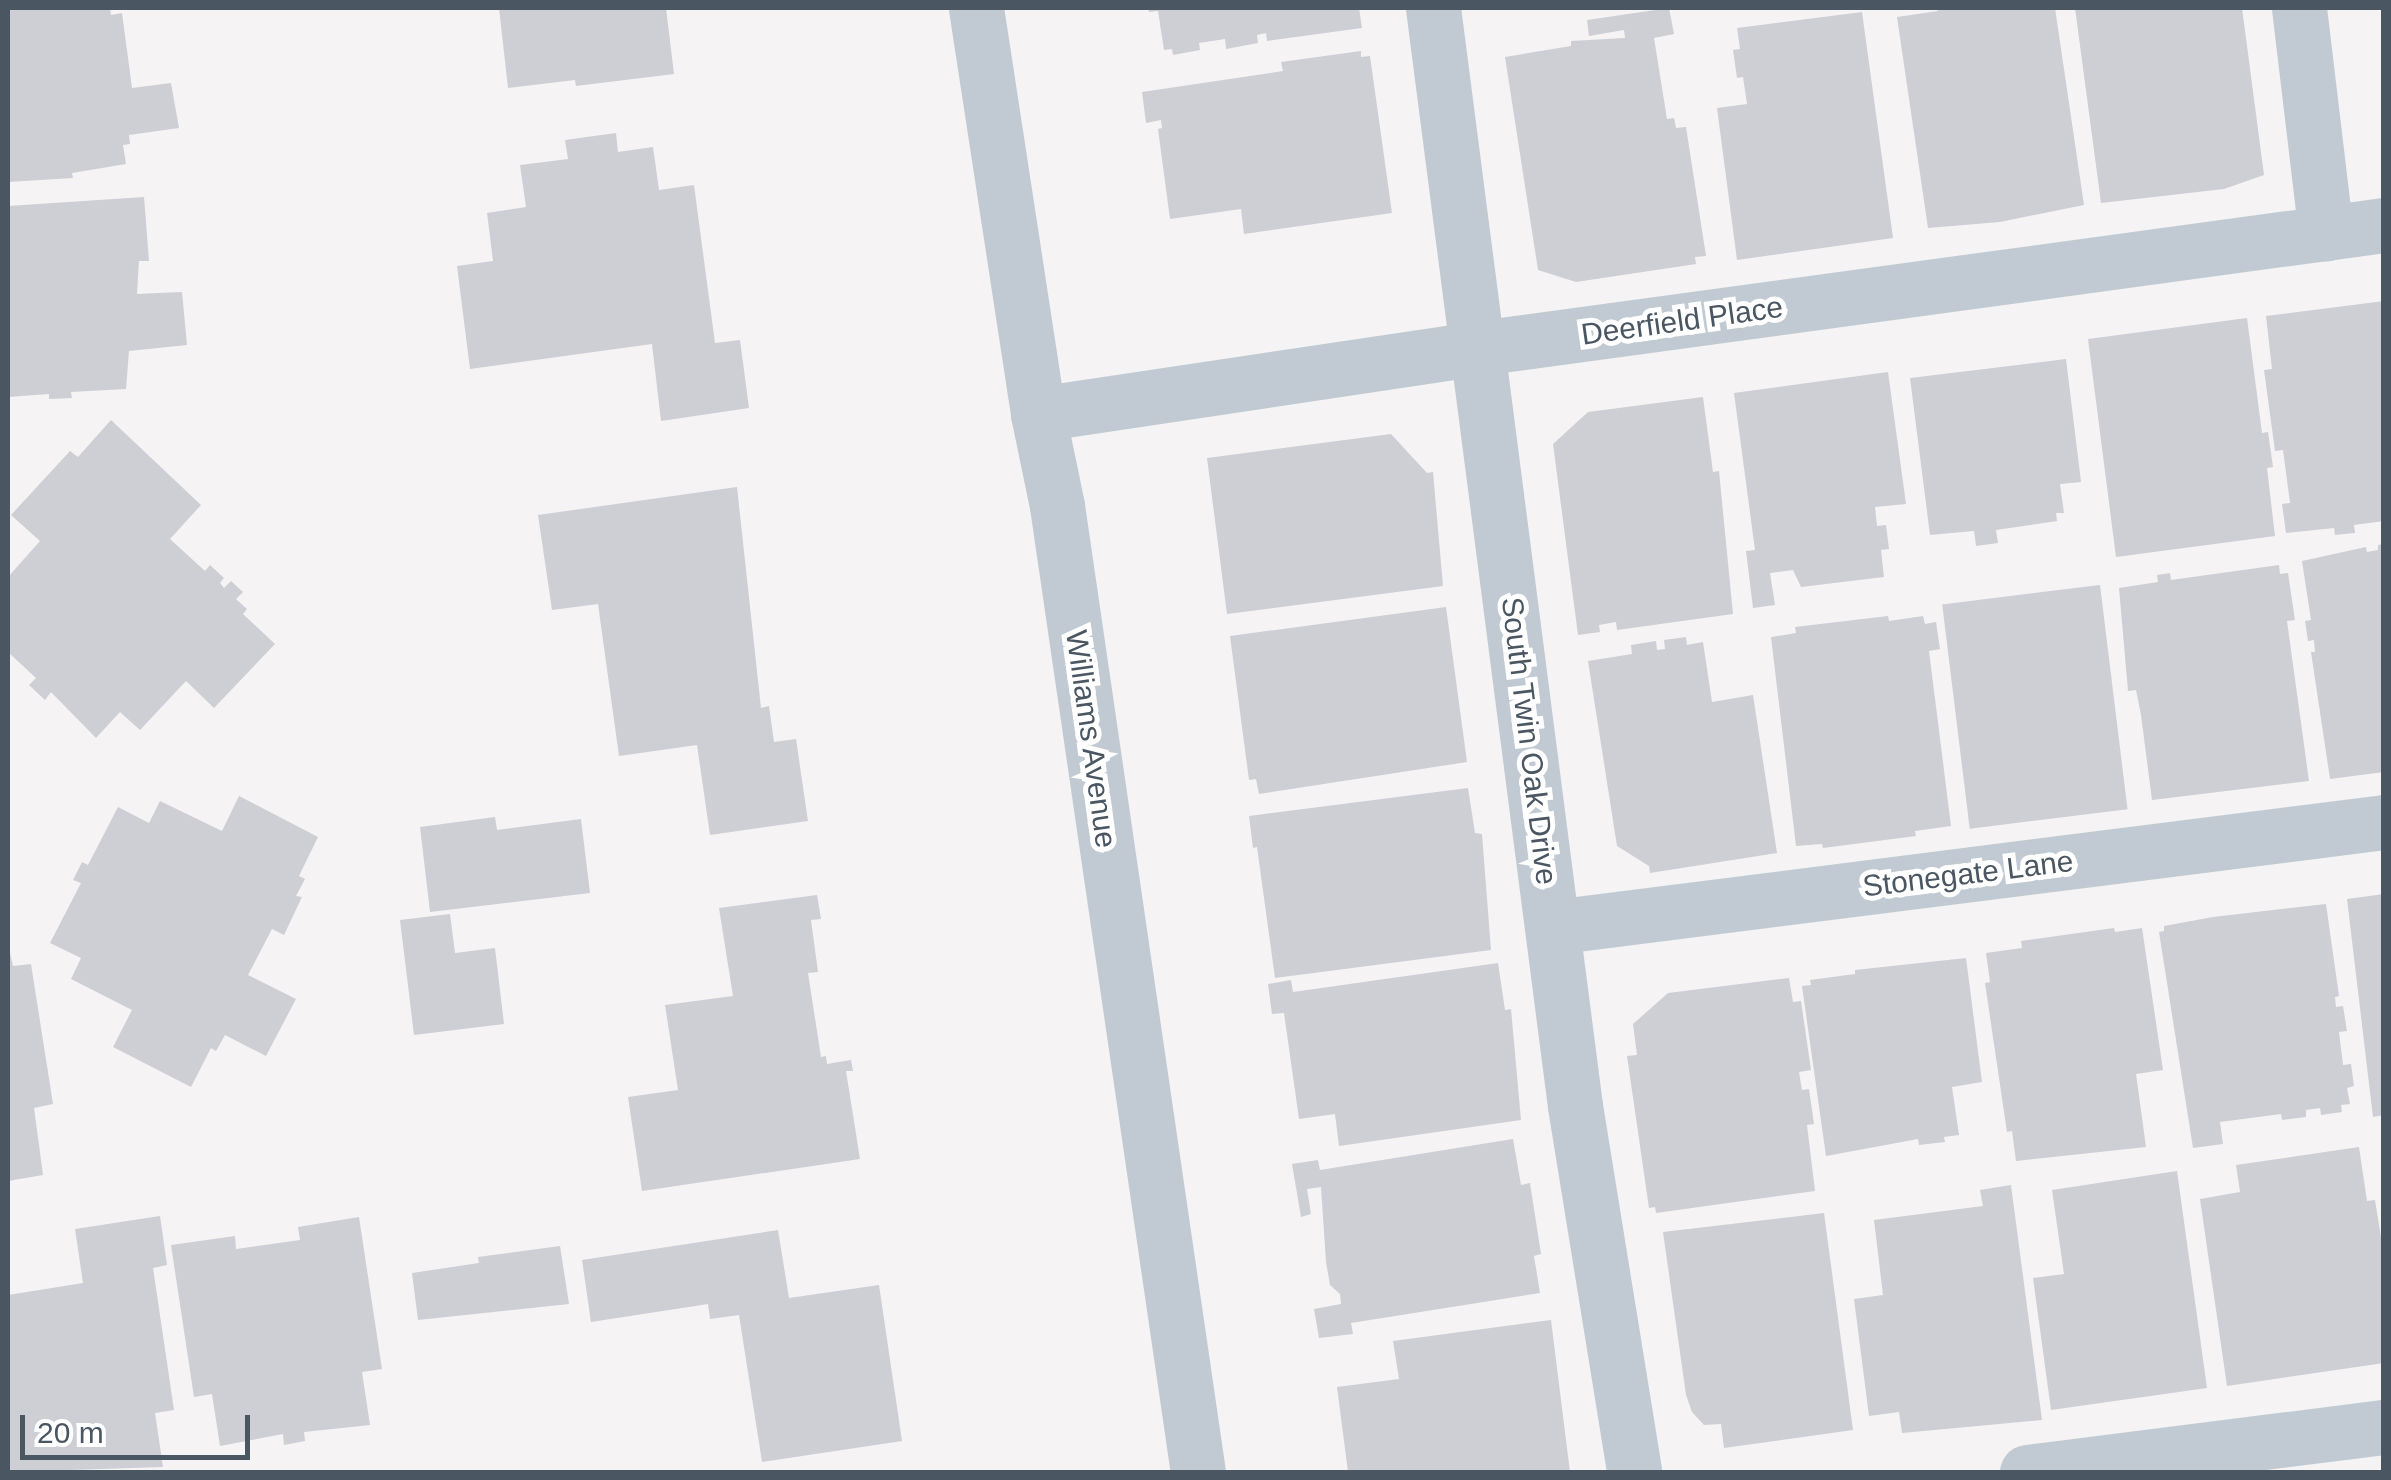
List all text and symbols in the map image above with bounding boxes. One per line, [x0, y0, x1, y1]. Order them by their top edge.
street label: Deerfield Place [1579, 289, 1785, 353]
street label: South Twin Oak Drive [1493, 595, 1565, 887]
street label: Williams Avenue [1058, 627, 1124, 851]
street label: Stonegate Lane [1861, 843, 2075, 905]
scale bar [25, 1395, 255, 1457]
text: 20 m [37, 1416, 104, 1449]

